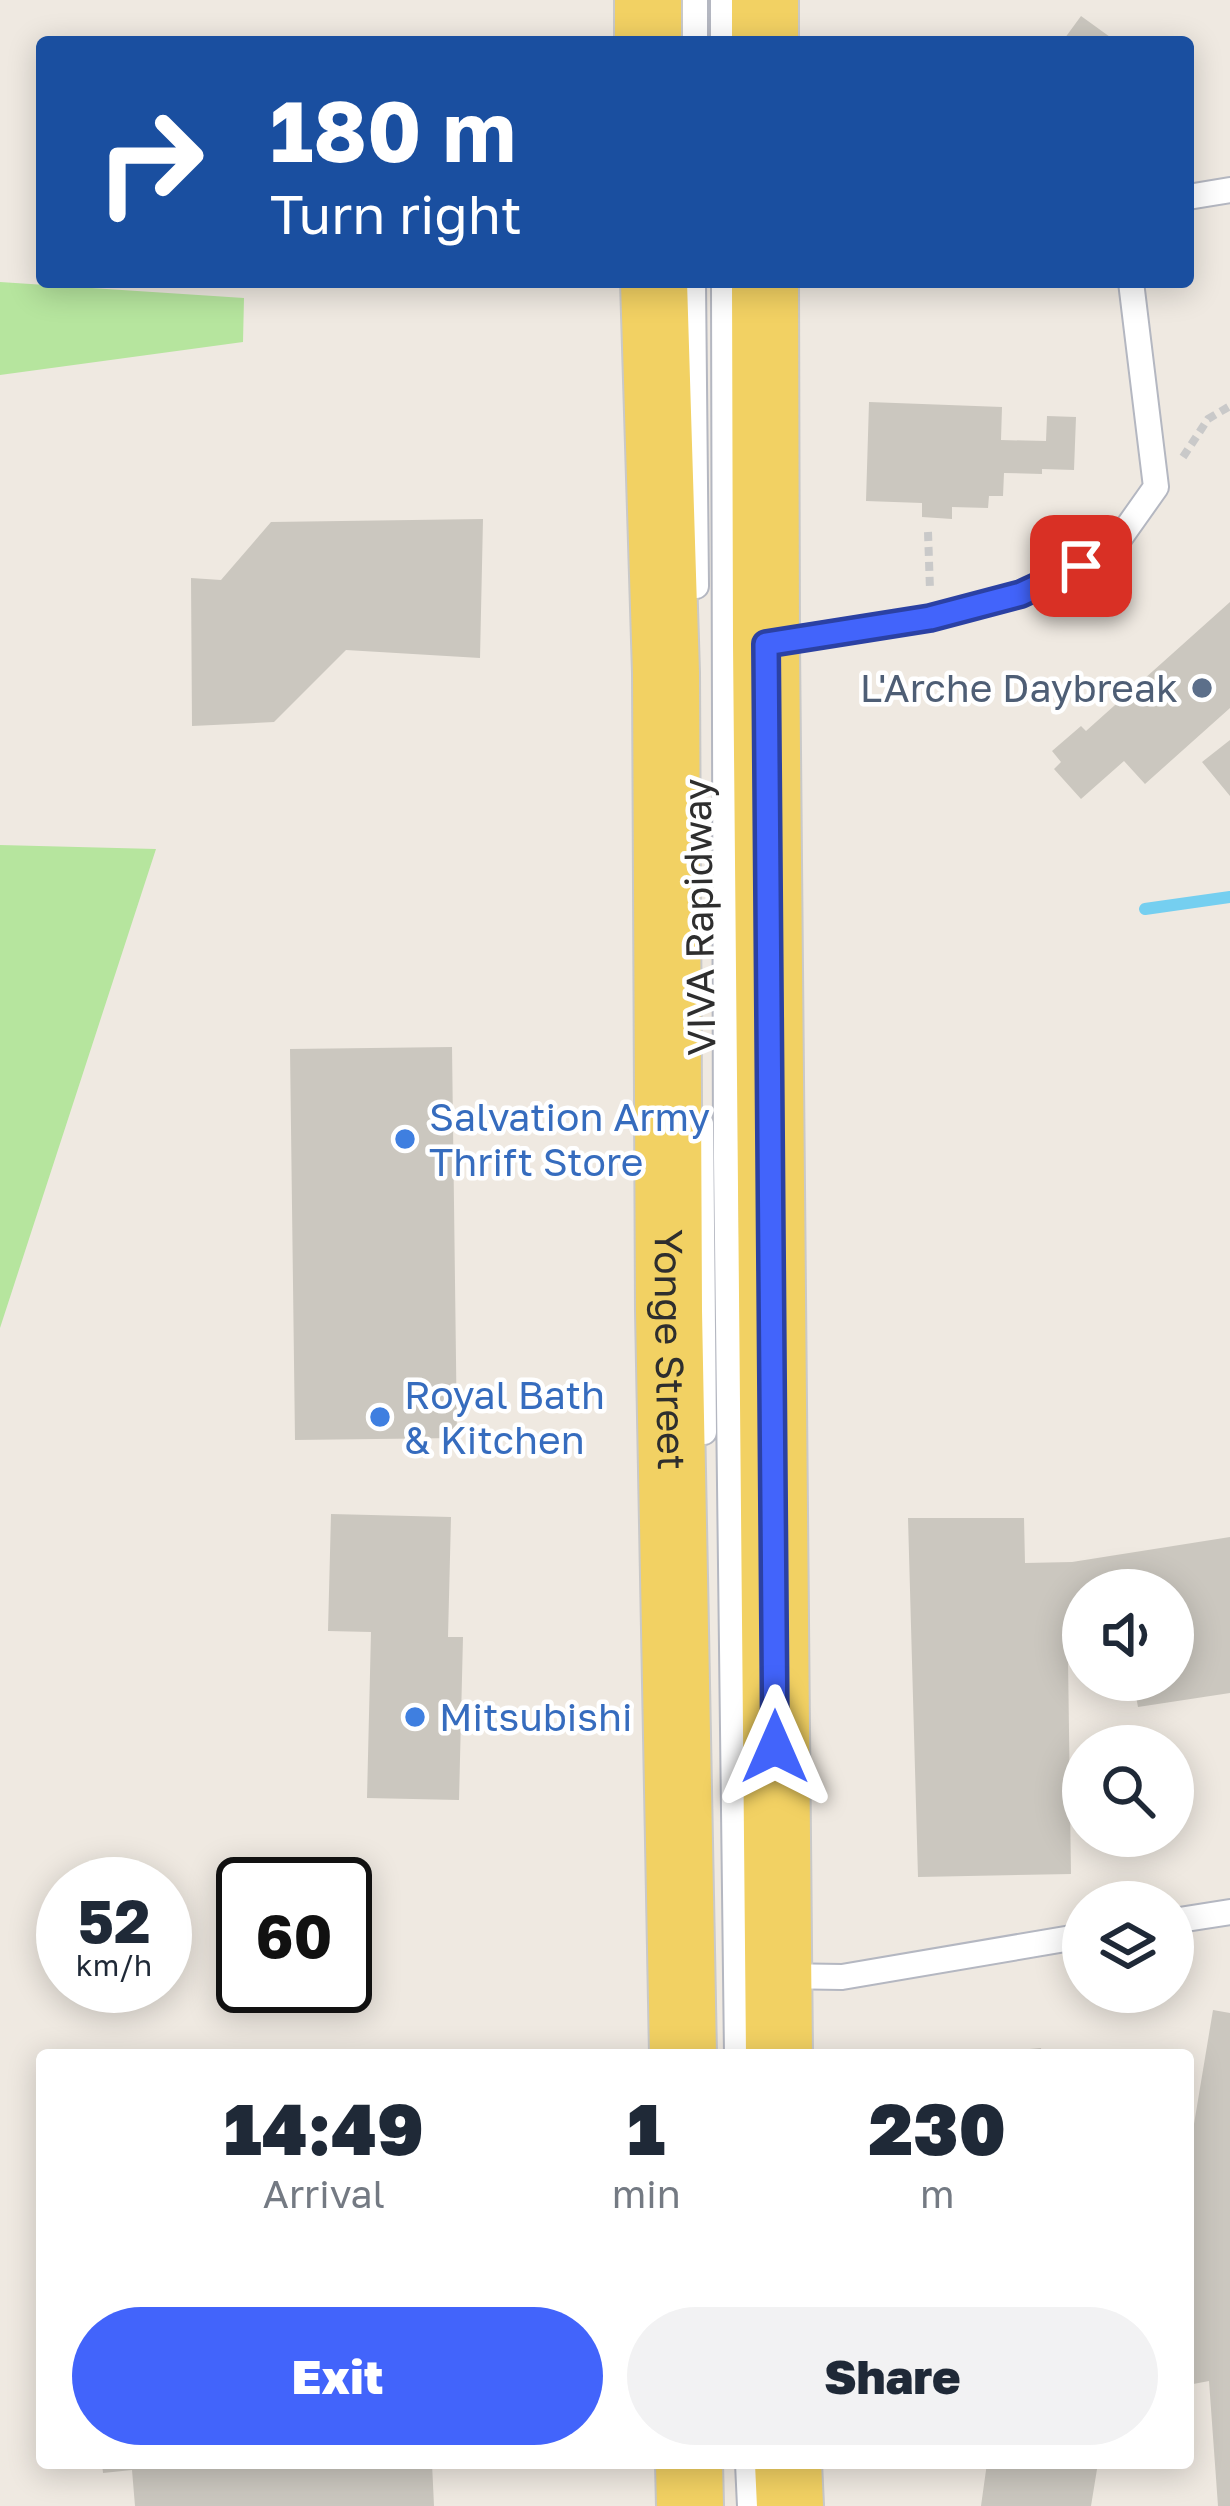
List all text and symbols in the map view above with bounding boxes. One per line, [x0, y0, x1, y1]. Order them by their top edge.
text: 180 m [270, 80, 516, 180]
icon: right [72, 84, 228, 240]
text: Turn right [270, 181, 522, 246]
pin [1030, 515, 1132, 617]
icon: arrive [1048, 533, 1114, 599]
place label: L'Arche Daybreak [860, 664, 1178, 711]
marker: L'Arche Daybreak [1189, 675, 1215, 701]
street label: VIVA Rapidway [673, 778, 724, 1056]
place label: Salvation Army Thrift Store [429, 1093, 710, 1185]
marker: Salvation Army Thrift Store [392, 1126, 418, 1152]
street label: Yonge Street [646, 1229, 696, 1471]
place label: Royal Bath & Kitchen [404, 1371, 605, 1463]
marker: Royal Bath & Kitchen [367, 1404, 393, 1430]
map controls [1062, 1569, 1194, 2013]
button: sound [1062, 1569, 1194, 1701]
position arrow [712, 1684, 838, 1810]
place label: Mitsubishi [439, 1693, 632, 1740]
marker: Mitsubishi [402, 1704, 428, 1730]
button: search [1062, 1725, 1194, 1857]
speed limit sign: 60 [216, 1857, 372, 2013]
button: layers [1062, 1881, 1194, 2013]
text: 52 [77, 1884, 151, 1956]
text: km/h [76, 1947, 152, 1983]
text: 14:49 [224, 2084, 424, 2171]
text: 1 [627, 2084, 665, 2171]
text: 230 [869, 2084, 1006, 2171]
text: Arrival [263, 2170, 385, 2217]
text: min [612, 2170, 681, 2217]
text: m [920, 2170, 955, 2217]
button: Exit [72, 2307, 603, 2445]
button: Share [627, 2307, 1158, 2445]

